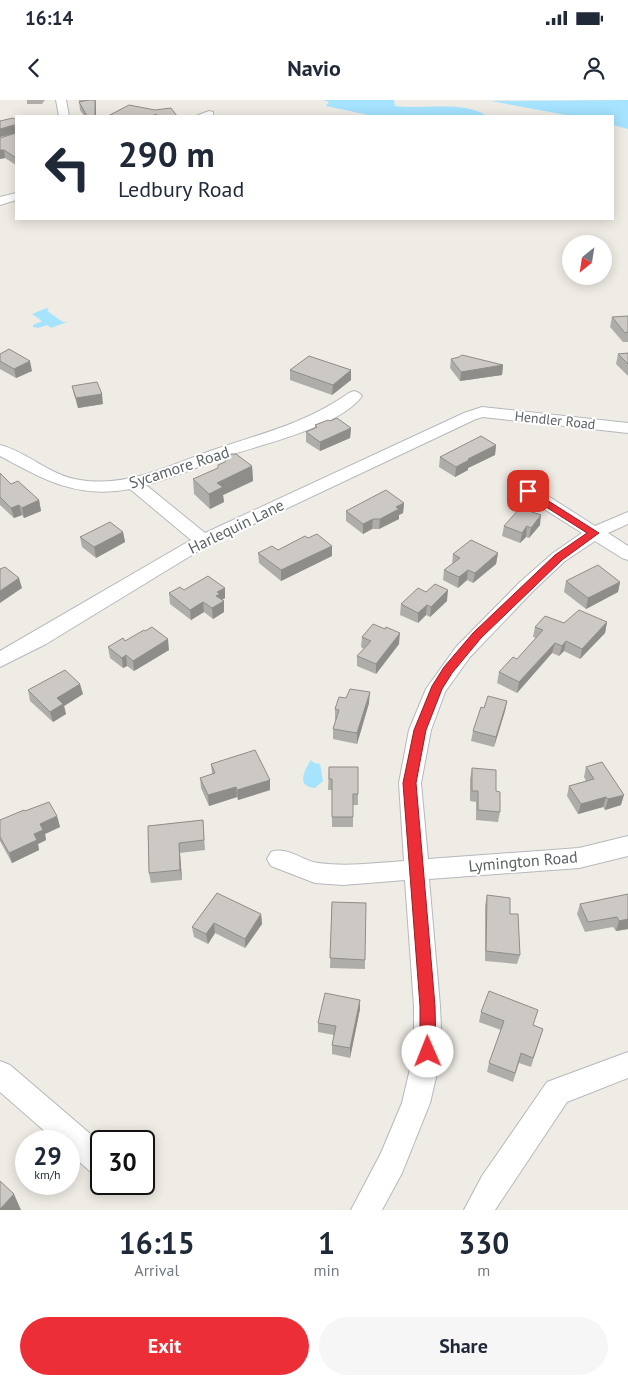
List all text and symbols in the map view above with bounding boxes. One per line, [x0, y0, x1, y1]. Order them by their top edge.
text: 16:14 [25, 6, 73, 30]
icon: back [20, 54, 48, 82]
text: Navio [287, 54, 341, 82]
icon: person [580, 54, 608, 82]
text: 290 m [118, 131, 215, 177]
icon: left [35, 135, 100, 200]
text: Ledbury Road [118, 175, 244, 203]
north arrow [562, 235, 612, 285]
map controls [562, 235, 612, 285]
street label: Hendler Road [514, 407, 596, 433]
street label: Sycamore Road [126, 441, 232, 493]
pin [507, 470, 549, 512]
icon: arrive [514, 477, 542, 505]
street label: Harlequin Lane [185, 494, 287, 558]
street label: Lymington Road [468, 846, 578, 876]
position arrow [401, 1025, 453, 1077]
speed limit sign: 30 [90, 1130, 155, 1195]
text: 29 [33, 1140, 62, 1172]
text: km/h [34, 1167, 61, 1182]
text: 16:15 [119, 1223, 195, 1262]
text: 1 [318, 1223, 335, 1262]
text: 330 [458, 1223, 509, 1262]
text: Arrival [134, 1260, 179, 1280]
text: min [314, 1260, 340, 1280]
text: m [477, 1260, 490, 1280]
button: Exit [20, 1317, 309, 1375]
button: Share [319, 1317, 608, 1375]

